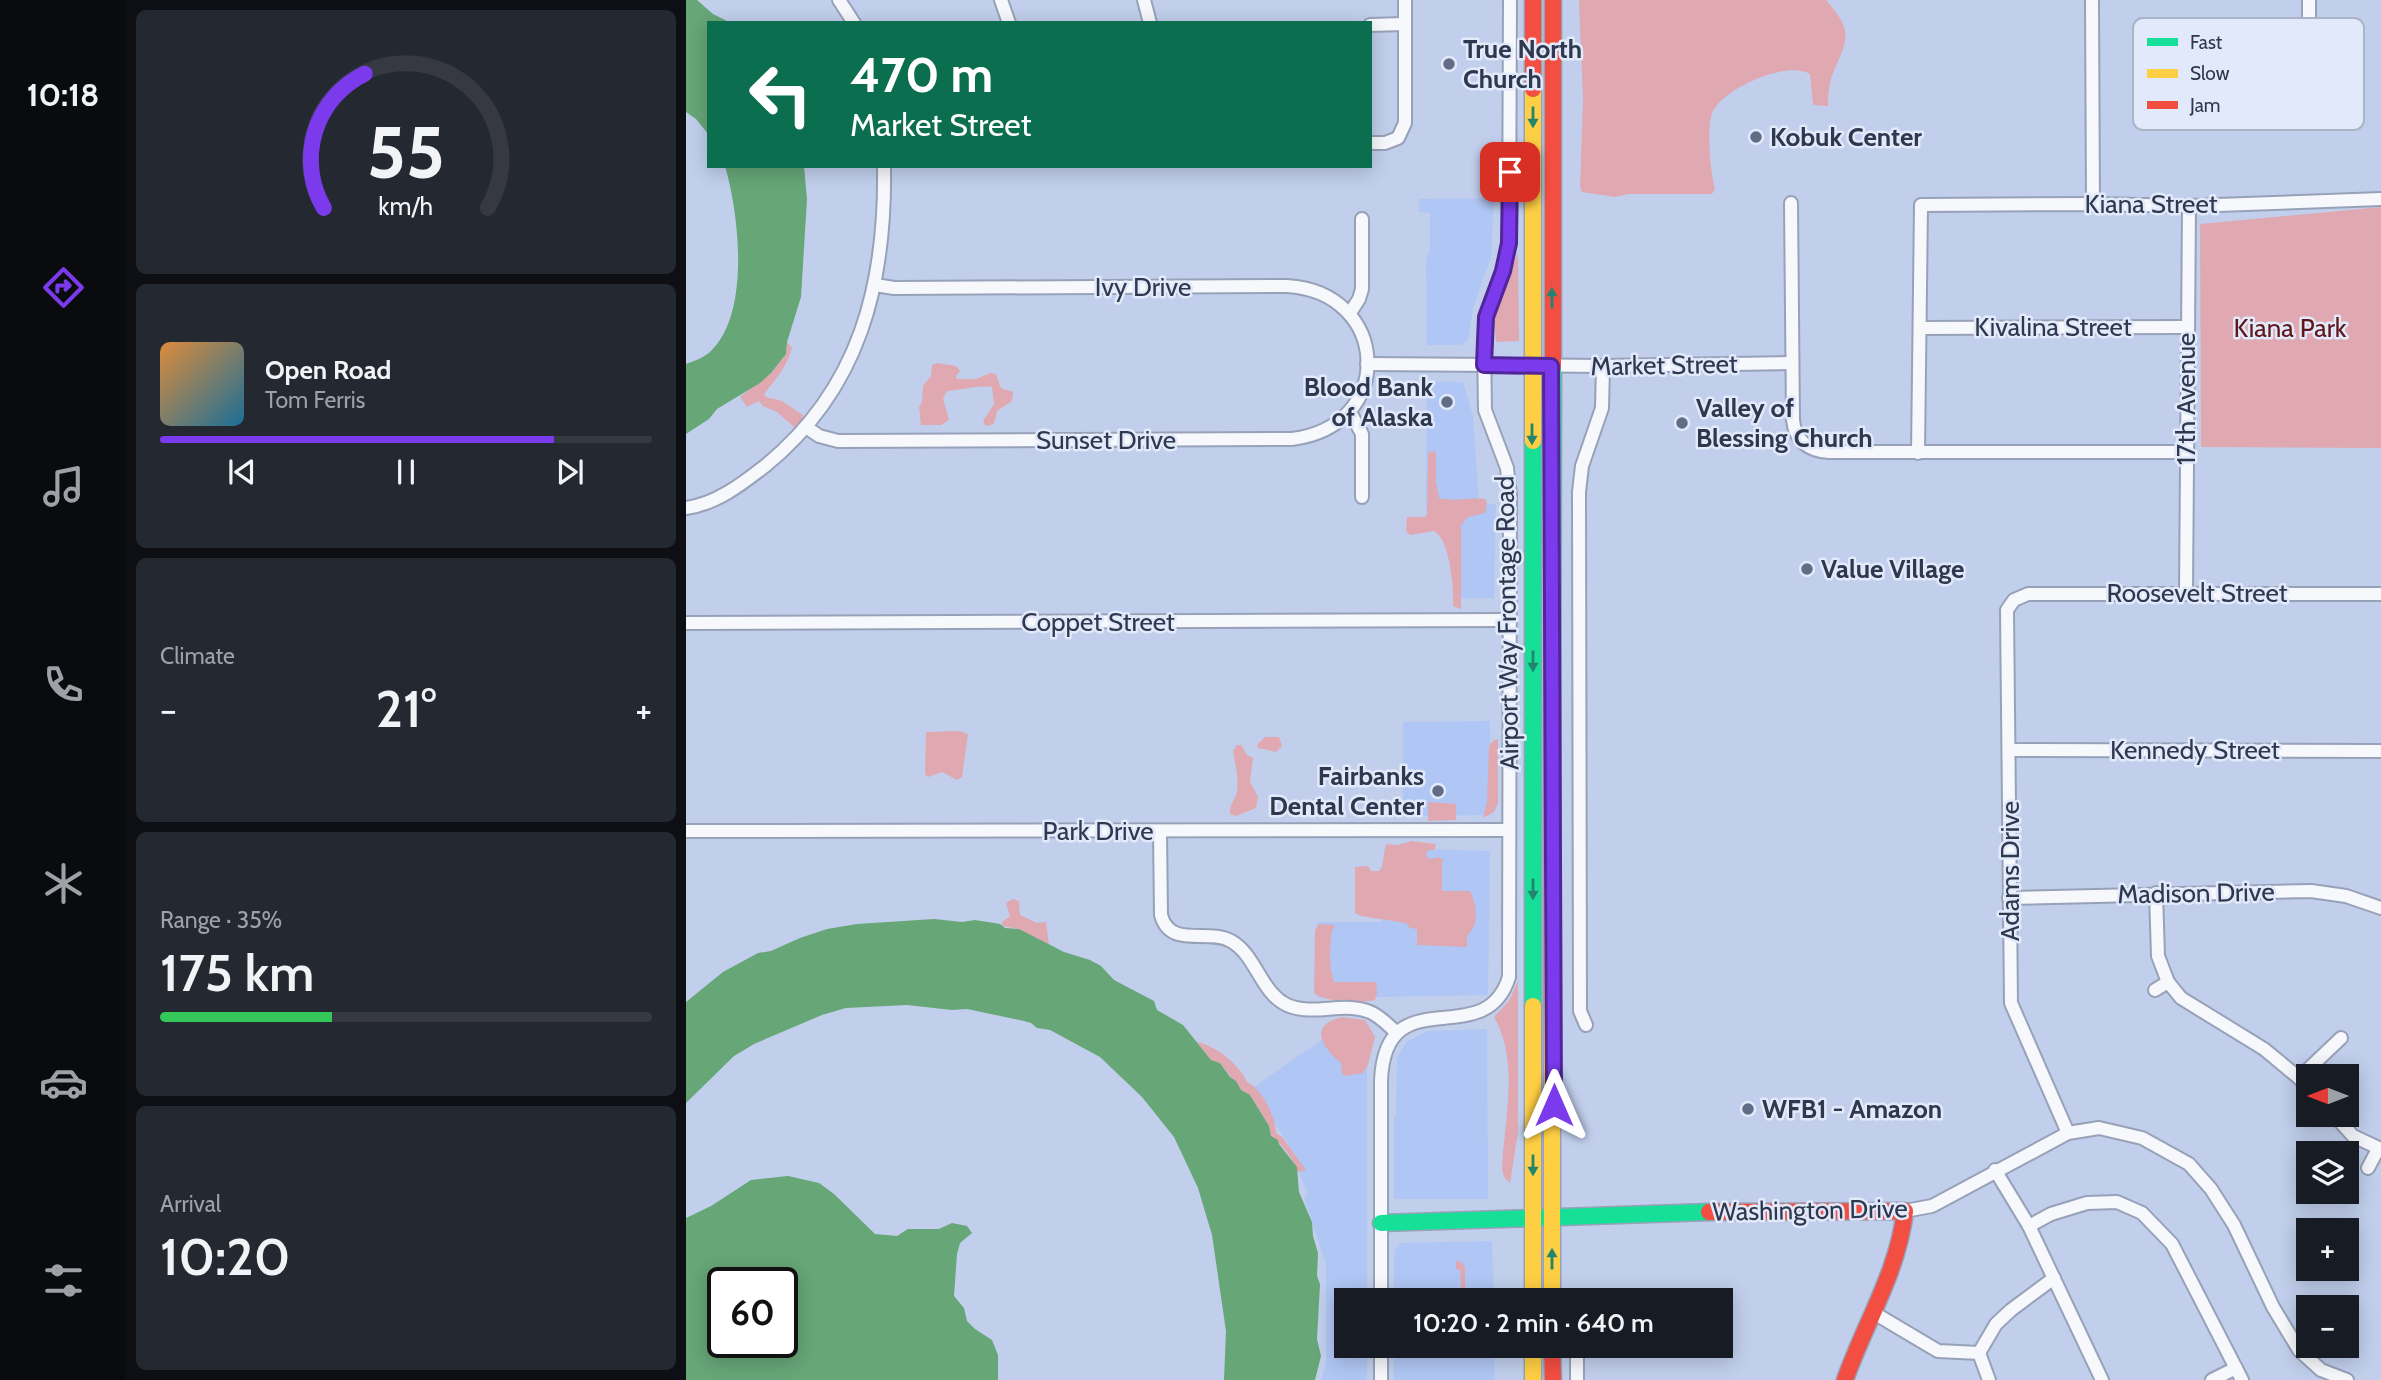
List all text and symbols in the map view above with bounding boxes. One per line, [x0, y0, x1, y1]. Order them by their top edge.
legend [2133, 18, 2364, 130]
text: Fast [2190, 31, 2223, 54]
place label: True North Church [1463, 33, 1582, 95]
text: 470 m [850, 45, 993, 104]
icon: left [735, 49, 826, 140]
marker: True North Church [1441, 56, 1457, 72]
text: Slow [2190, 62, 2230, 85]
text: 10:18 [27, 75, 99, 114]
text: Jam [2189, 94, 2220, 117]
text: Market Street [850, 105, 1032, 144]
one-way arrow [1527, 106, 1539, 128]
text: 55 [367, 108, 445, 196]
place label: Kobuk Center [1770, 121, 1922, 153]
marker: Kobuk Center [1748, 129, 1764, 145]
pin [1480, 142, 1540, 202]
icon: arrive [1491, 153, 1529, 191]
street label: Kiana Street [2084, 188, 2218, 220]
text: km/h [379, 191, 433, 221]
icon: directions [39, 263, 88, 312]
street label: Ivy Drive [1095, 271, 1191, 303]
one-way arrow [1546, 286, 1558, 308]
street label: Kivalina Street [1974, 311, 2132, 343]
park label: Kiana Park [2233, 312, 2347, 344]
street label: 17th Avenue [2170, 333, 2202, 465]
street label: Market Street [1590, 348, 1738, 382]
text: Open Road [265, 354, 391, 386]
place label: Blood Bank of Alaska [1304, 371, 1433, 433]
text: Tom Ferris [265, 386, 365, 414]
place label: Valley of Blessing Church [1696, 392, 1873, 454]
marker: Blood Bank of Alaska [1439, 394, 1455, 410]
marker: Valley of Blessing Church [1674, 415, 1690, 431]
one-way arrow [1526, 423, 1538, 445]
street label: Sunset Drive [1036, 424, 1176, 456]
icon: previous [223, 453, 261, 491]
icon: pause [387, 453, 425, 491]
icon: next [551, 453, 589, 491]
icon: music [39, 462, 88, 511]
street label: Airport Way Frontage Road [1488, 475, 1526, 771]
place label: Value Village [1821, 553, 1964, 585]
marker: Value Village [1799, 561, 1815, 577]
street label: Roosevelt Street [2106, 577, 2288, 609]
street label: Coppet Street [1021, 606, 1175, 638]
text: Climate [160, 642, 235, 670]
one-way arrow [1527, 651, 1539, 673]
icon: phone [39, 660, 88, 709]
text: 21° [376, 677, 436, 740]
text: − [160, 686, 177, 733]
text: + [635, 686, 652, 733]
street label: Kennedy Street [2110, 734, 2280, 766]
place label: Fairbanks Dental Center [1269, 760, 1424, 822]
marker: Fairbanks Dental Center [1430, 783, 1446, 799]
street label: Adams Drive [1994, 801, 2026, 941]
street label: Park Drive [1042, 815, 1154, 847]
icon: climate [39, 859, 88, 908]
street label: Madison Drive [2117, 876, 2275, 910]
one-way arrow [1527, 878, 1539, 900]
text: Range · 35% [160, 906, 282, 934]
text: 175 km [160, 941, 314, 1004]
icon: car [39, 1058, 88, 1107]
north arrow [2296, 1064, 2359, 1127]
map controls [2296, 1064, 2359, 1358]
position arrow [1517, 1068, 1591, 1142]
place label: WFB1 - Amazon [1762, 1093, 1942, 1125]
marker: WFB1 - Amazon [1740, 1101, 1756, 1117]
button: layers [2296, 1141, 2359, 1204]
one-way arrow [1527, 1155, 1539, 1177]
text: Arrival [160, 1190, 221, 1218]
street label: Washington Drive [1712, 1192, 1908, 1228]
button: + [2296, 1218, 2359, 1281]
text: 10:20 [160, 1225, 290, 1288]
one-way arrow [1546, 1248, 1558, 1270]
icon: filters [39, 1256, 88, 1305]
speed limit sign: 60 [707, 1267, 798, 1358]
button: − [2296, 1295, 2359, 1358]
text: 10:20 · 2 min · 640 m [1413, 1307, 1654, 1339]

